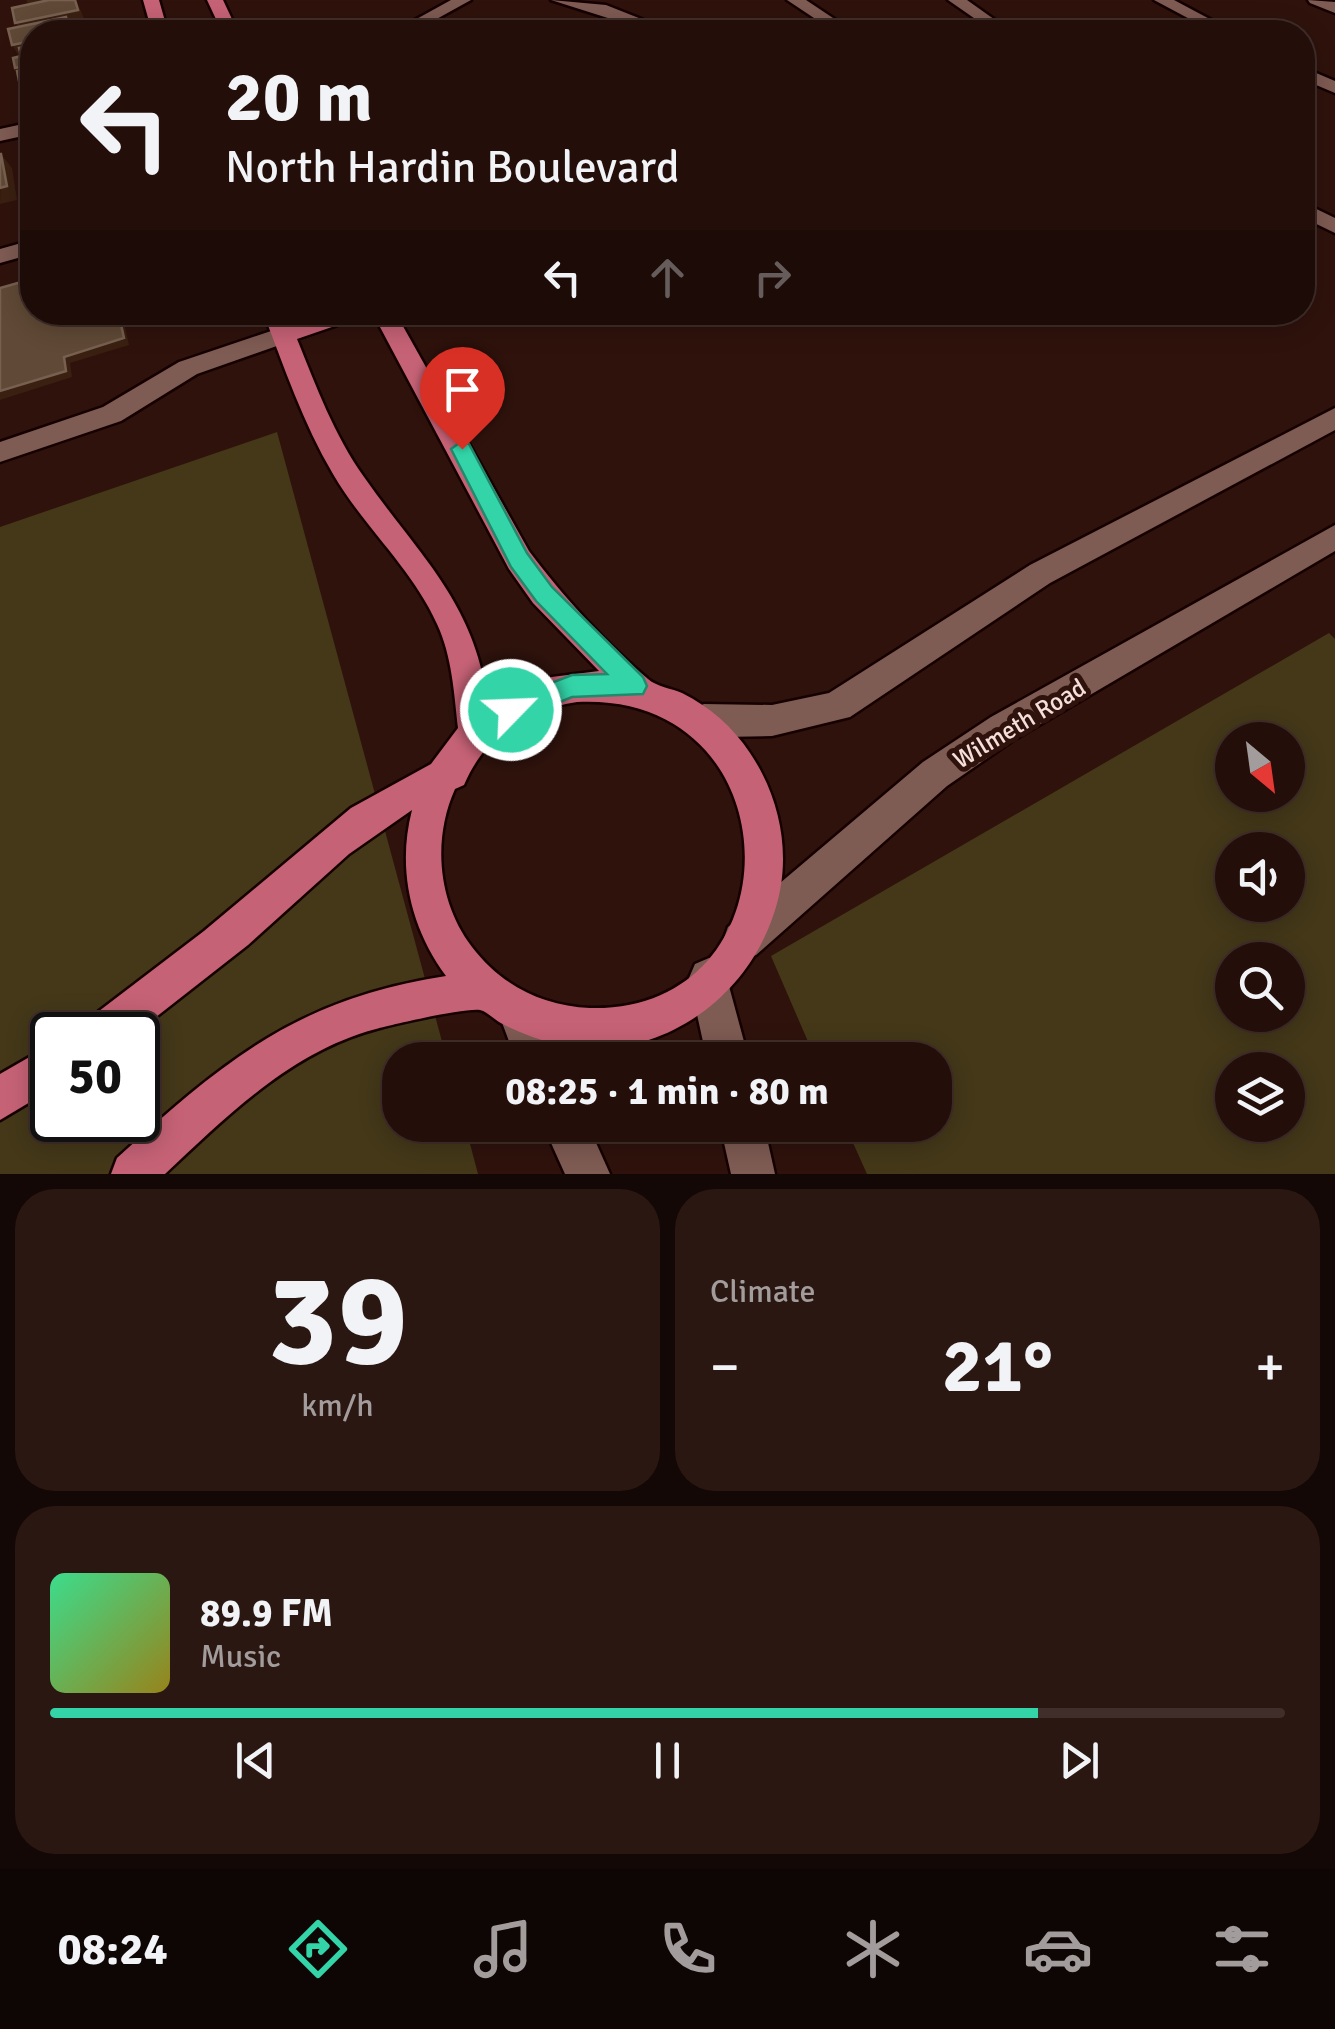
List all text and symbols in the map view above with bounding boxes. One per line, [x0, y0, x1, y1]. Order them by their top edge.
text: 20 m [225, 54, 373, 140]
icon: left [60, 60, 190, 190]
text: North Hardin Boulevard [225, 140, 679, 195]
icon: left [535, 250, 590, 305]
icon: ahead [640, 250, 695, 305]
icon: right [745, 250, 800, 305]
pin [420, 347, 505, 450]
icon: arrive [435, 362, 490, 417]
position arrow [459, 658, 563, 762]
street label: Wilmeth Road [947, 672, 1091, 775]
north arrow [1215, 722, 1305, 812]
map controls [1215, 722, 1305, 1142]
button: sound [1215, 832, 1305, 922]
button: search [1215, 942, 1305, 1032]
speed limit sign: 50 [30, 1012, 160, 1142]
button: layers [1215, 1052, 1305, 1142]
text: 08:25 · 1 min · 80 m [505, 1068, 829, 1115]
text: 39 [267, 1241, 408, 1401]
text: Climate [710, 1272, 816, 1311]
text: 21° [942, 1320, 1053, 1413]
text: − [710, 1333, 740, 1401]
text: + [1255, 1333, 1285, 1401]
text: km/h [301, 1386, 374, 1425]
text: 89.9 FM [200, 1590, 333, 1637]
text: Music [200, 1637, 281, 1676]
icon: previous [228, 1733, 283, 1788]
icon: pause [640, 1733, 695, 1788]
icon: next [1052, 1733, 1107, 1788]
icon: directions [283, 1914, 353, 1984]
icon: music [468, 1914, 538, 1984]
icon: phone [653, 1914, 723, 1984]
icon: climate [838, 1914, 908, 1984]
icon: car [1023, 1914, 1093, 1984]
icon: filters [1207, 1914, 1277, 1984]
text: 08:24 [57, 1922, 168, 1977]

